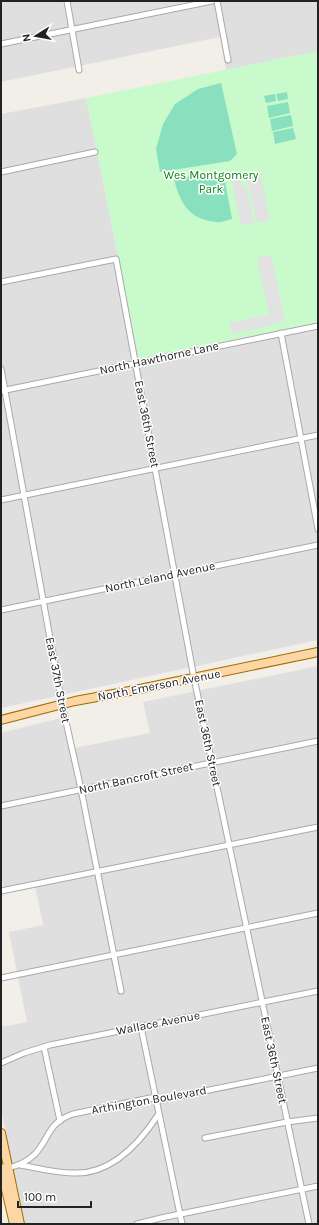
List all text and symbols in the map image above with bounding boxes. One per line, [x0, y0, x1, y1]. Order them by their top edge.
north arrow [16, 16, 56, 56]
text: N [20, 33, 34, 43]
park label: Wes Montgomery Park [164, 168, 259, 196]
street label: North Hawthorne Lane [98, 339, 220, 377]
street label: East 36th Street [132, 379, 162, 469]
street label: North Leland Avenue [104, 558, 216, 596]
street label: East 37th Street [43, 636, 73, 725]
street label: North Emerson Avenue [96, 666, 222, 704]
street label: East 36th Street [192, 698, 224, 788]
street label: North Bancroft Street [78, 759, 195, 797]
street label: Wallace Avenue [115, 1008, 201, 1038]
street label: East 36th Street [258, 1015, 290, 1105]
street label: Arthington Boulevard [90, 1083, 208, 1117]
scale bar [18, 1183, 91, 1209]
text: 100 m [24, 1190, 56, 1204]

